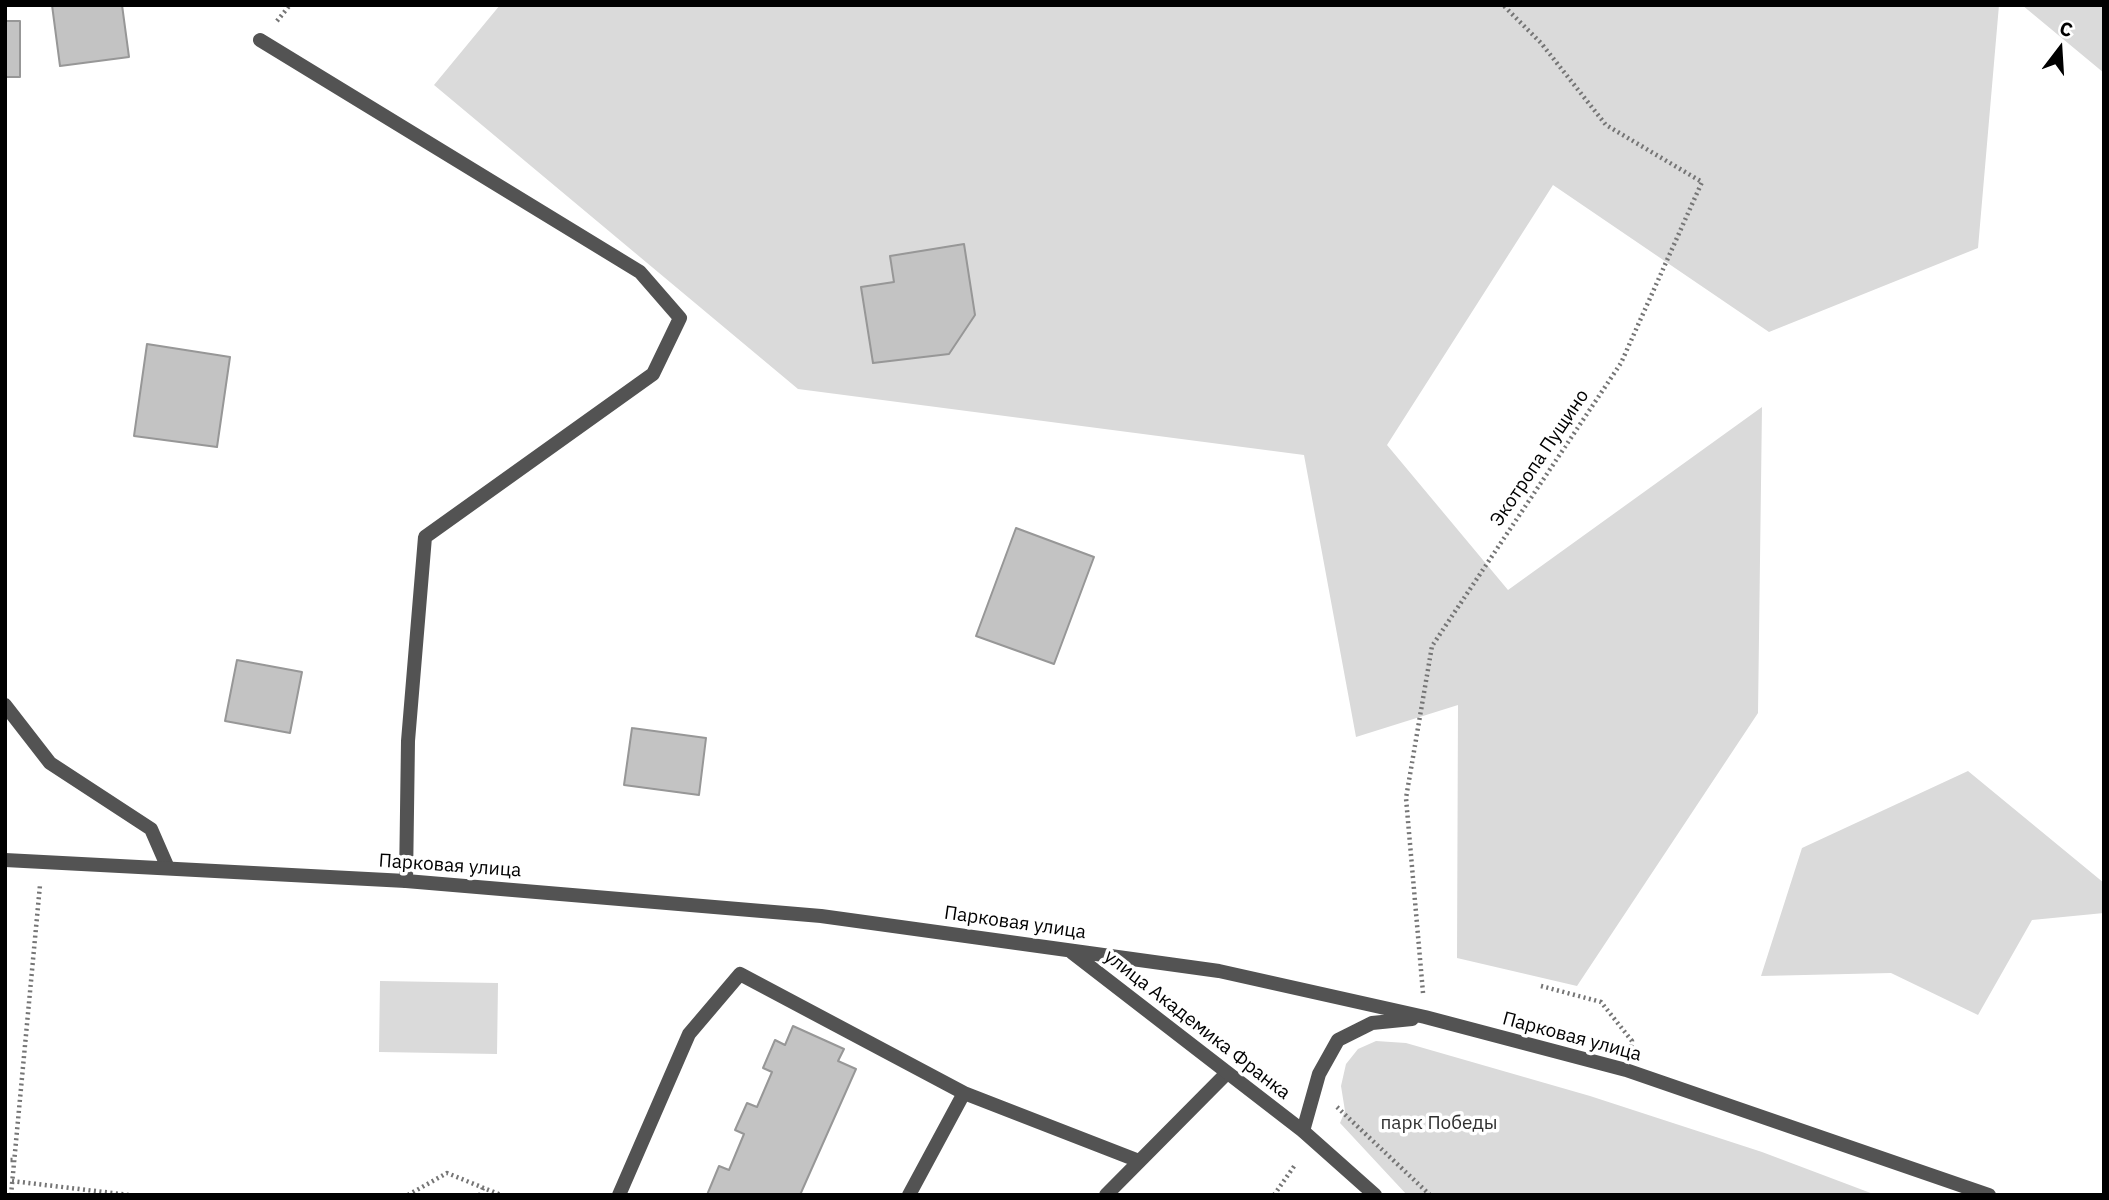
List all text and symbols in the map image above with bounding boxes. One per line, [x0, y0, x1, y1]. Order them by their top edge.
north arrow [2025, 14, 2095, 84]
text: С [2057, 16, 2076, 42]
street label: Экотропа Пущино [1486, 385, 1594, 531]
street label: Парковая улица [378, 850, 522, 882]
street label: Парковая улица [943, 902, 1087, 944]
street label: улица Академика Франка [1099, 945, 1295, 1105]
street label: Парковая улица [1500, 1007, 1644, 1067]
park label: парк Победы [1380, 1113, 1498, 1135]

